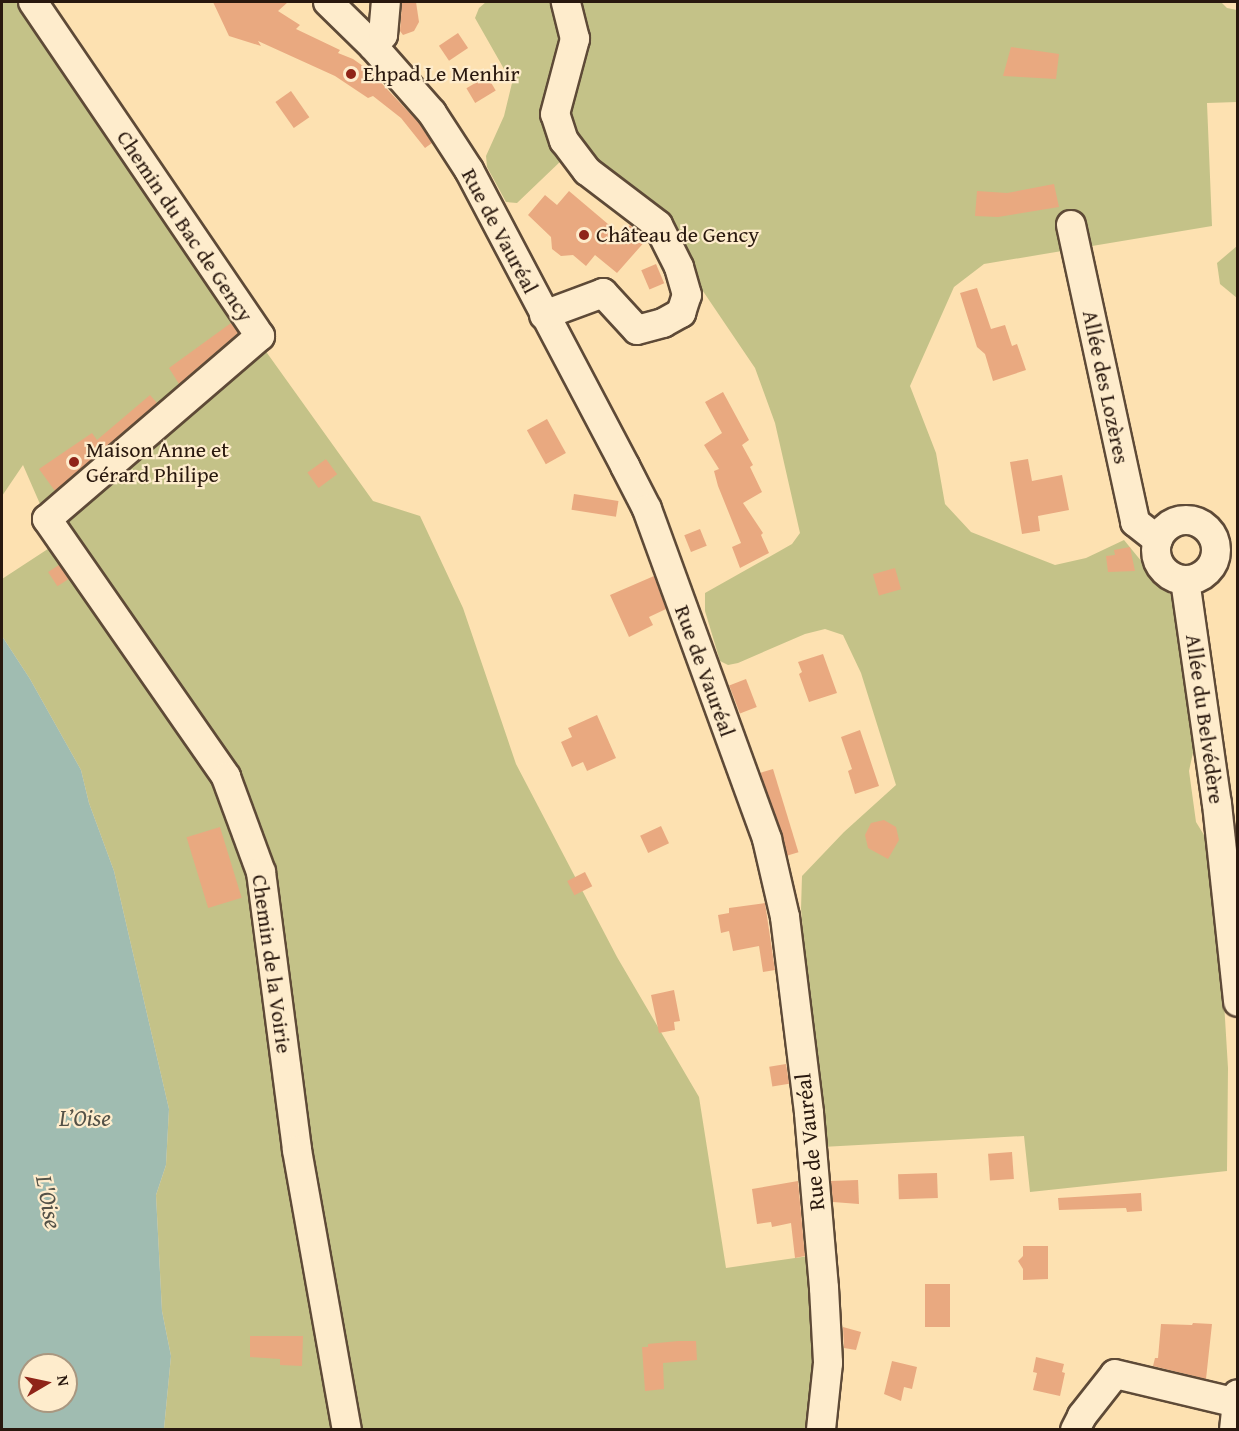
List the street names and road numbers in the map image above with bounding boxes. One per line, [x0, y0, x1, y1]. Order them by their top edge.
street label: Chemin du Bac de Gency [111, 125, 259, 327]
street label: Rue de Vauréal [456, 164, 544, 298]
street label: Allée des Lozères [1077, 308, 1135, 466]
street label: Rue de Vauréal [669, 602, 741, 740]
street label: Allée du Belvédère [1180, 632, 1230, 806]
street label: Chemin de la Voirie [246, 873, 298, 1055]
street label: Rue de Vauréal [790, 1072, 830, 1212]

